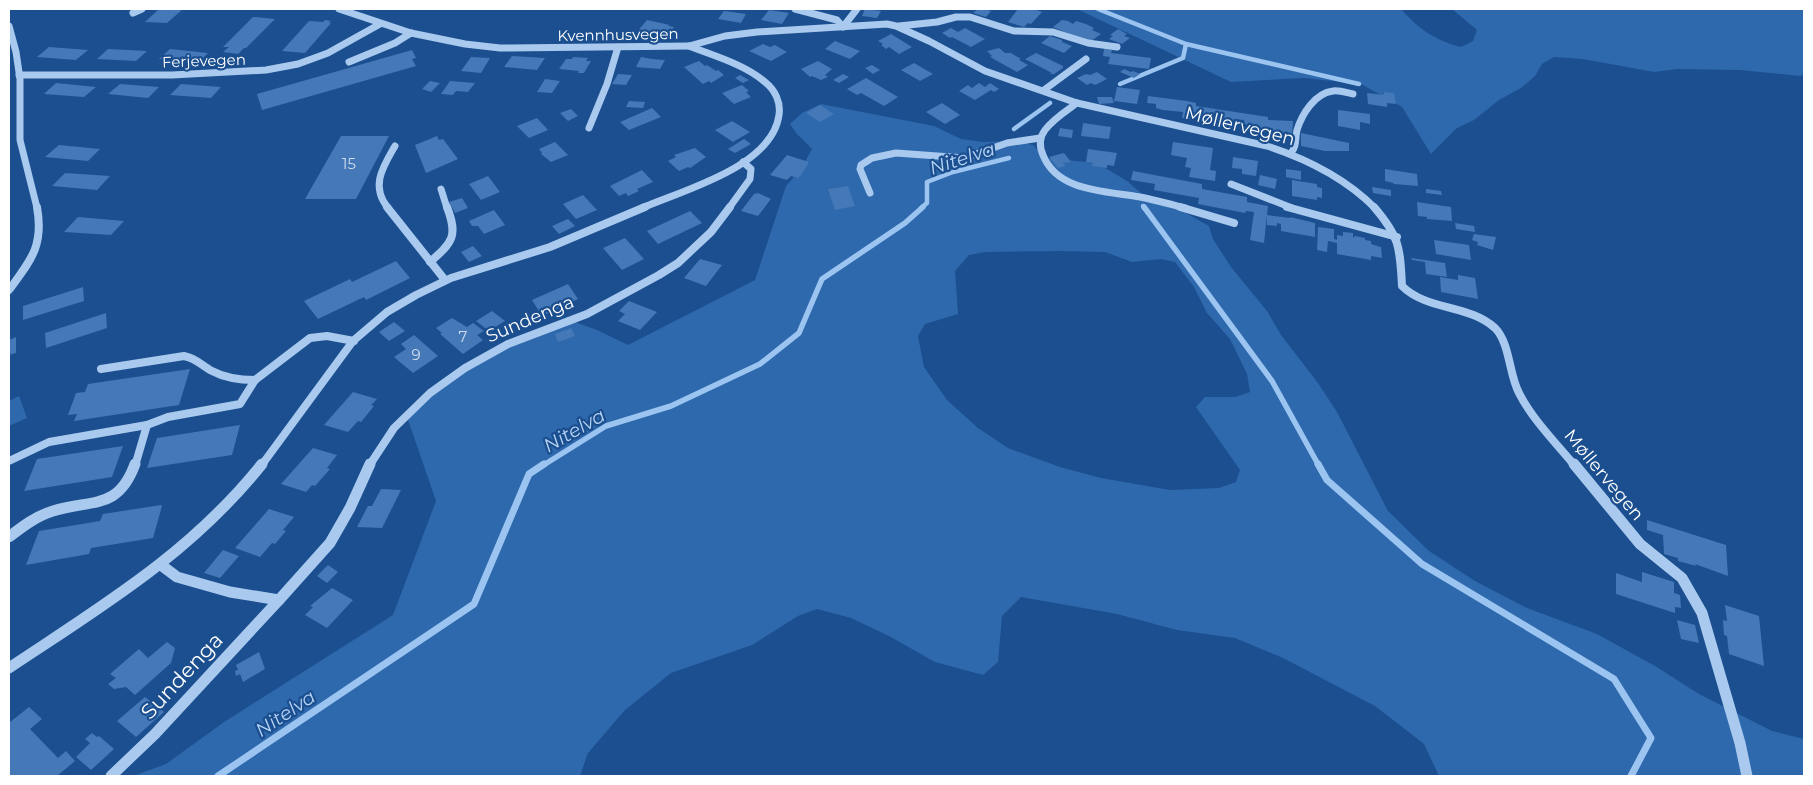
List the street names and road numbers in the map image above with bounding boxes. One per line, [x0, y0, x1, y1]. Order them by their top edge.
street label: Kvennhusvegen [557, 24, 679, 45]
street label: Ferjevegen [162, 50, 246, 71]
street label: Møllervegen [1183, 102, 1297, 150]
street label: Sundenga [483, 291, 577, 347]
street label: Møllervegen [1559, 425, 1649, 525]
street label: Sundenga [135, 627, 228, 724]

